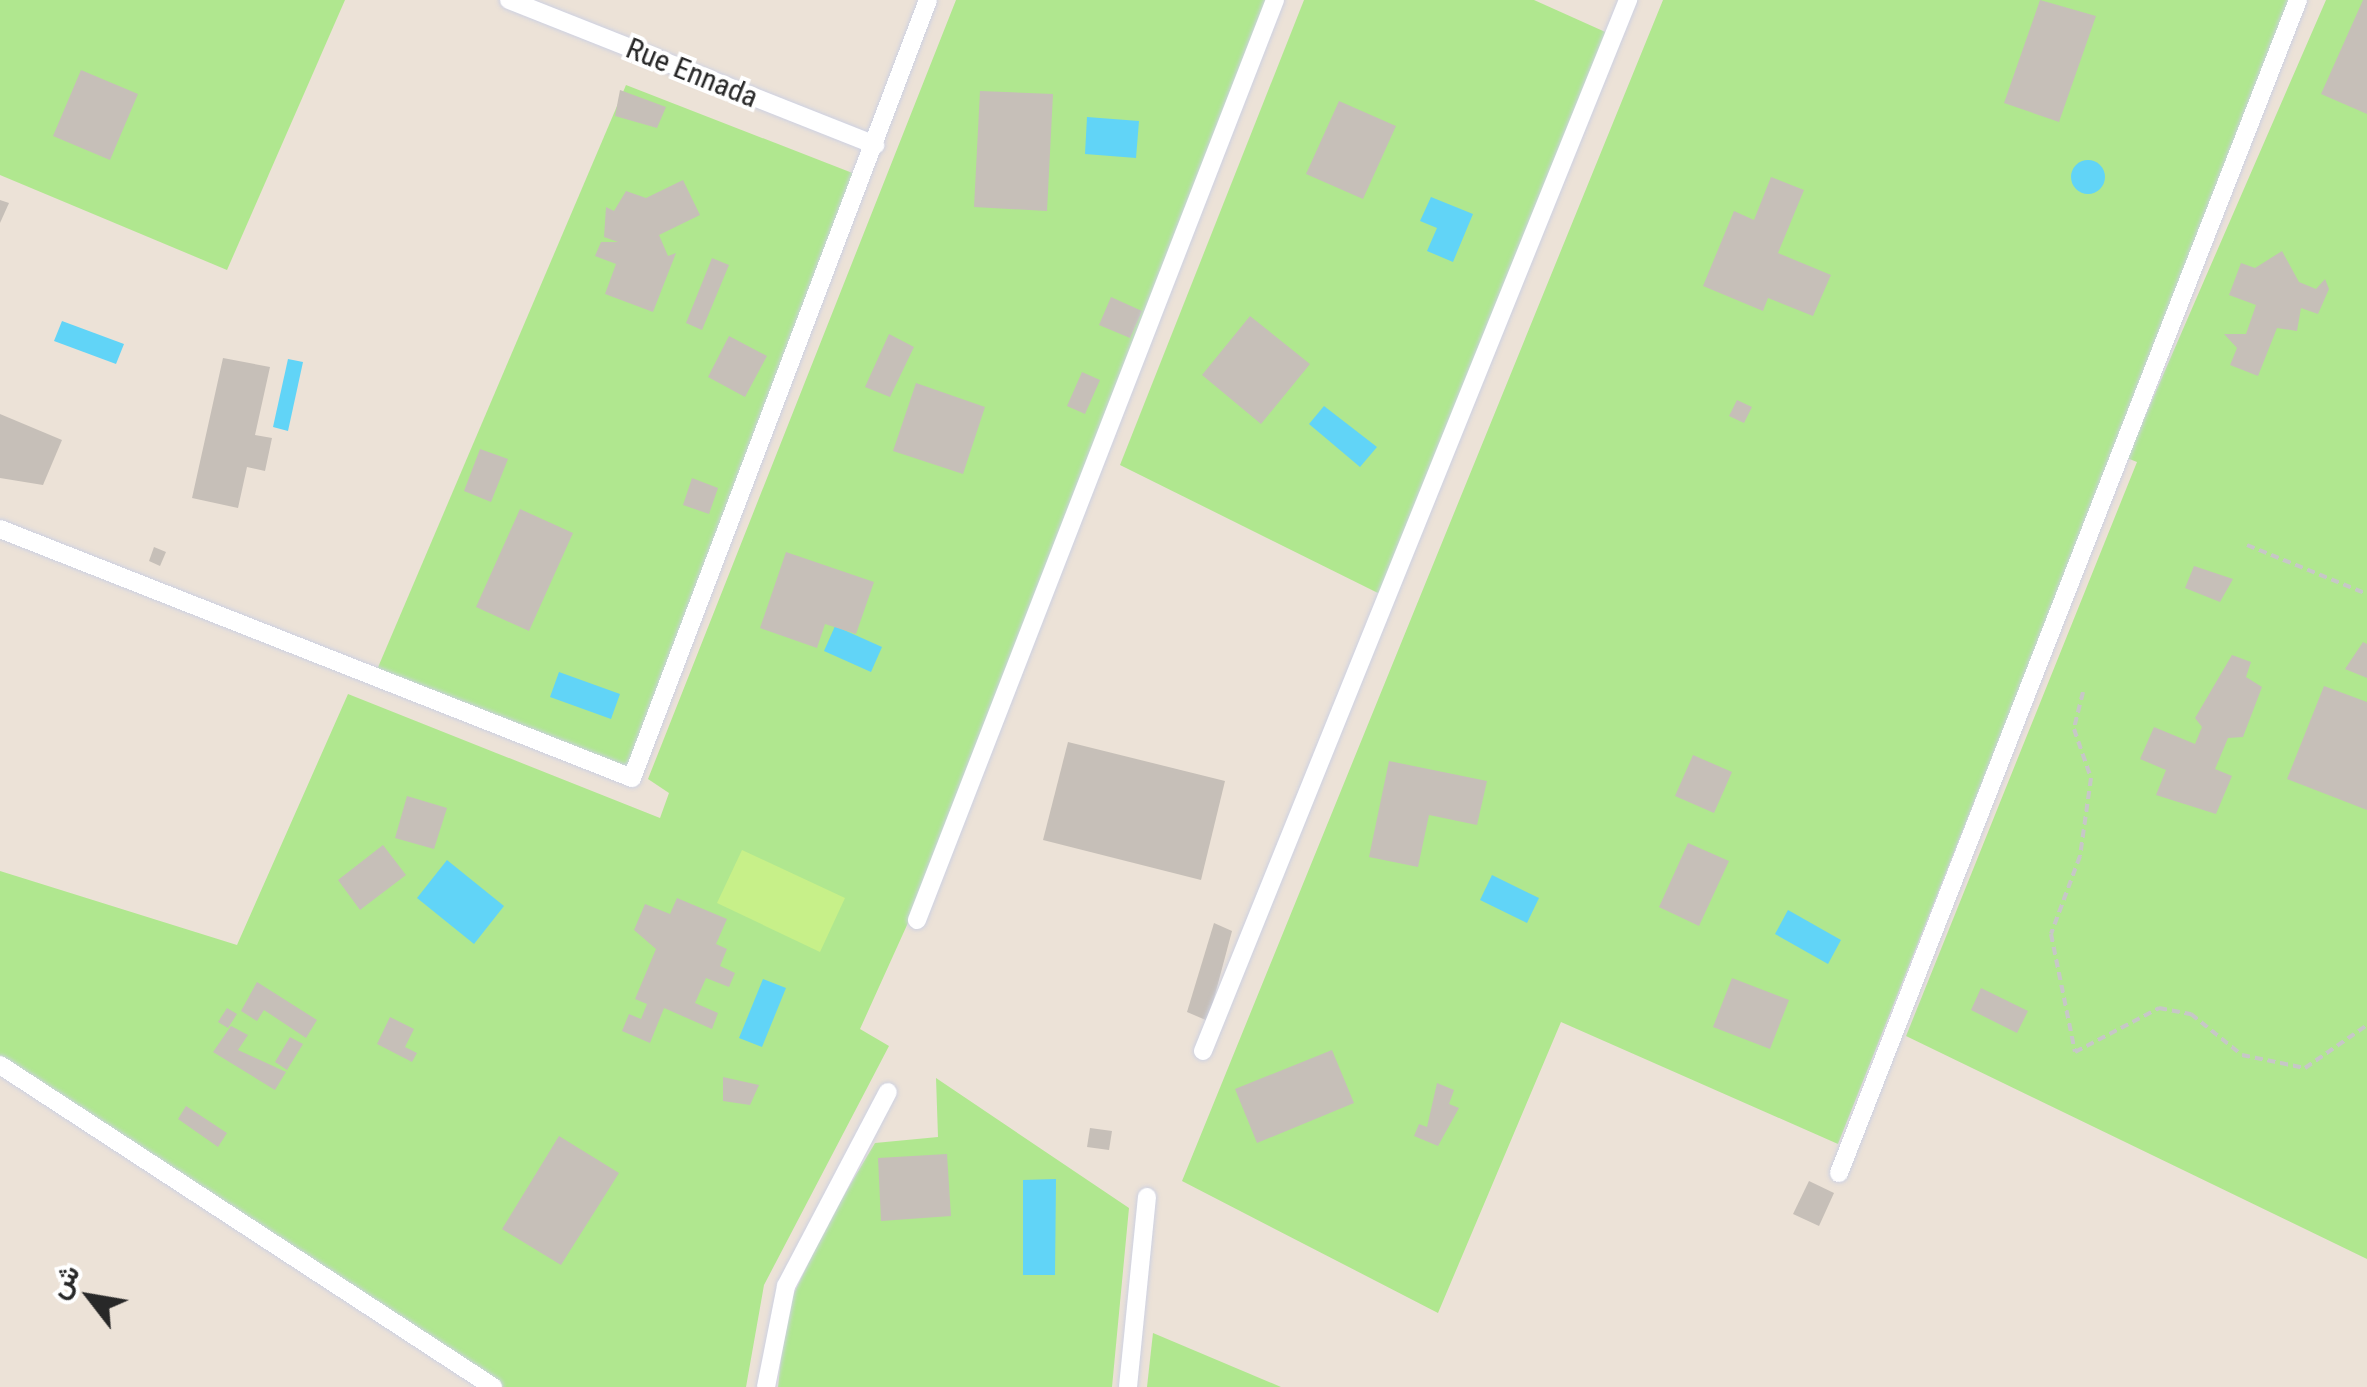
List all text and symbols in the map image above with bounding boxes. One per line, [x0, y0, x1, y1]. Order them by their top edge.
street label: Rue Ennada [621, 30, 763, 116]
north arrow [40, 1247, 140, 1347]
text: ش [41, 1258, 87, 1304]

